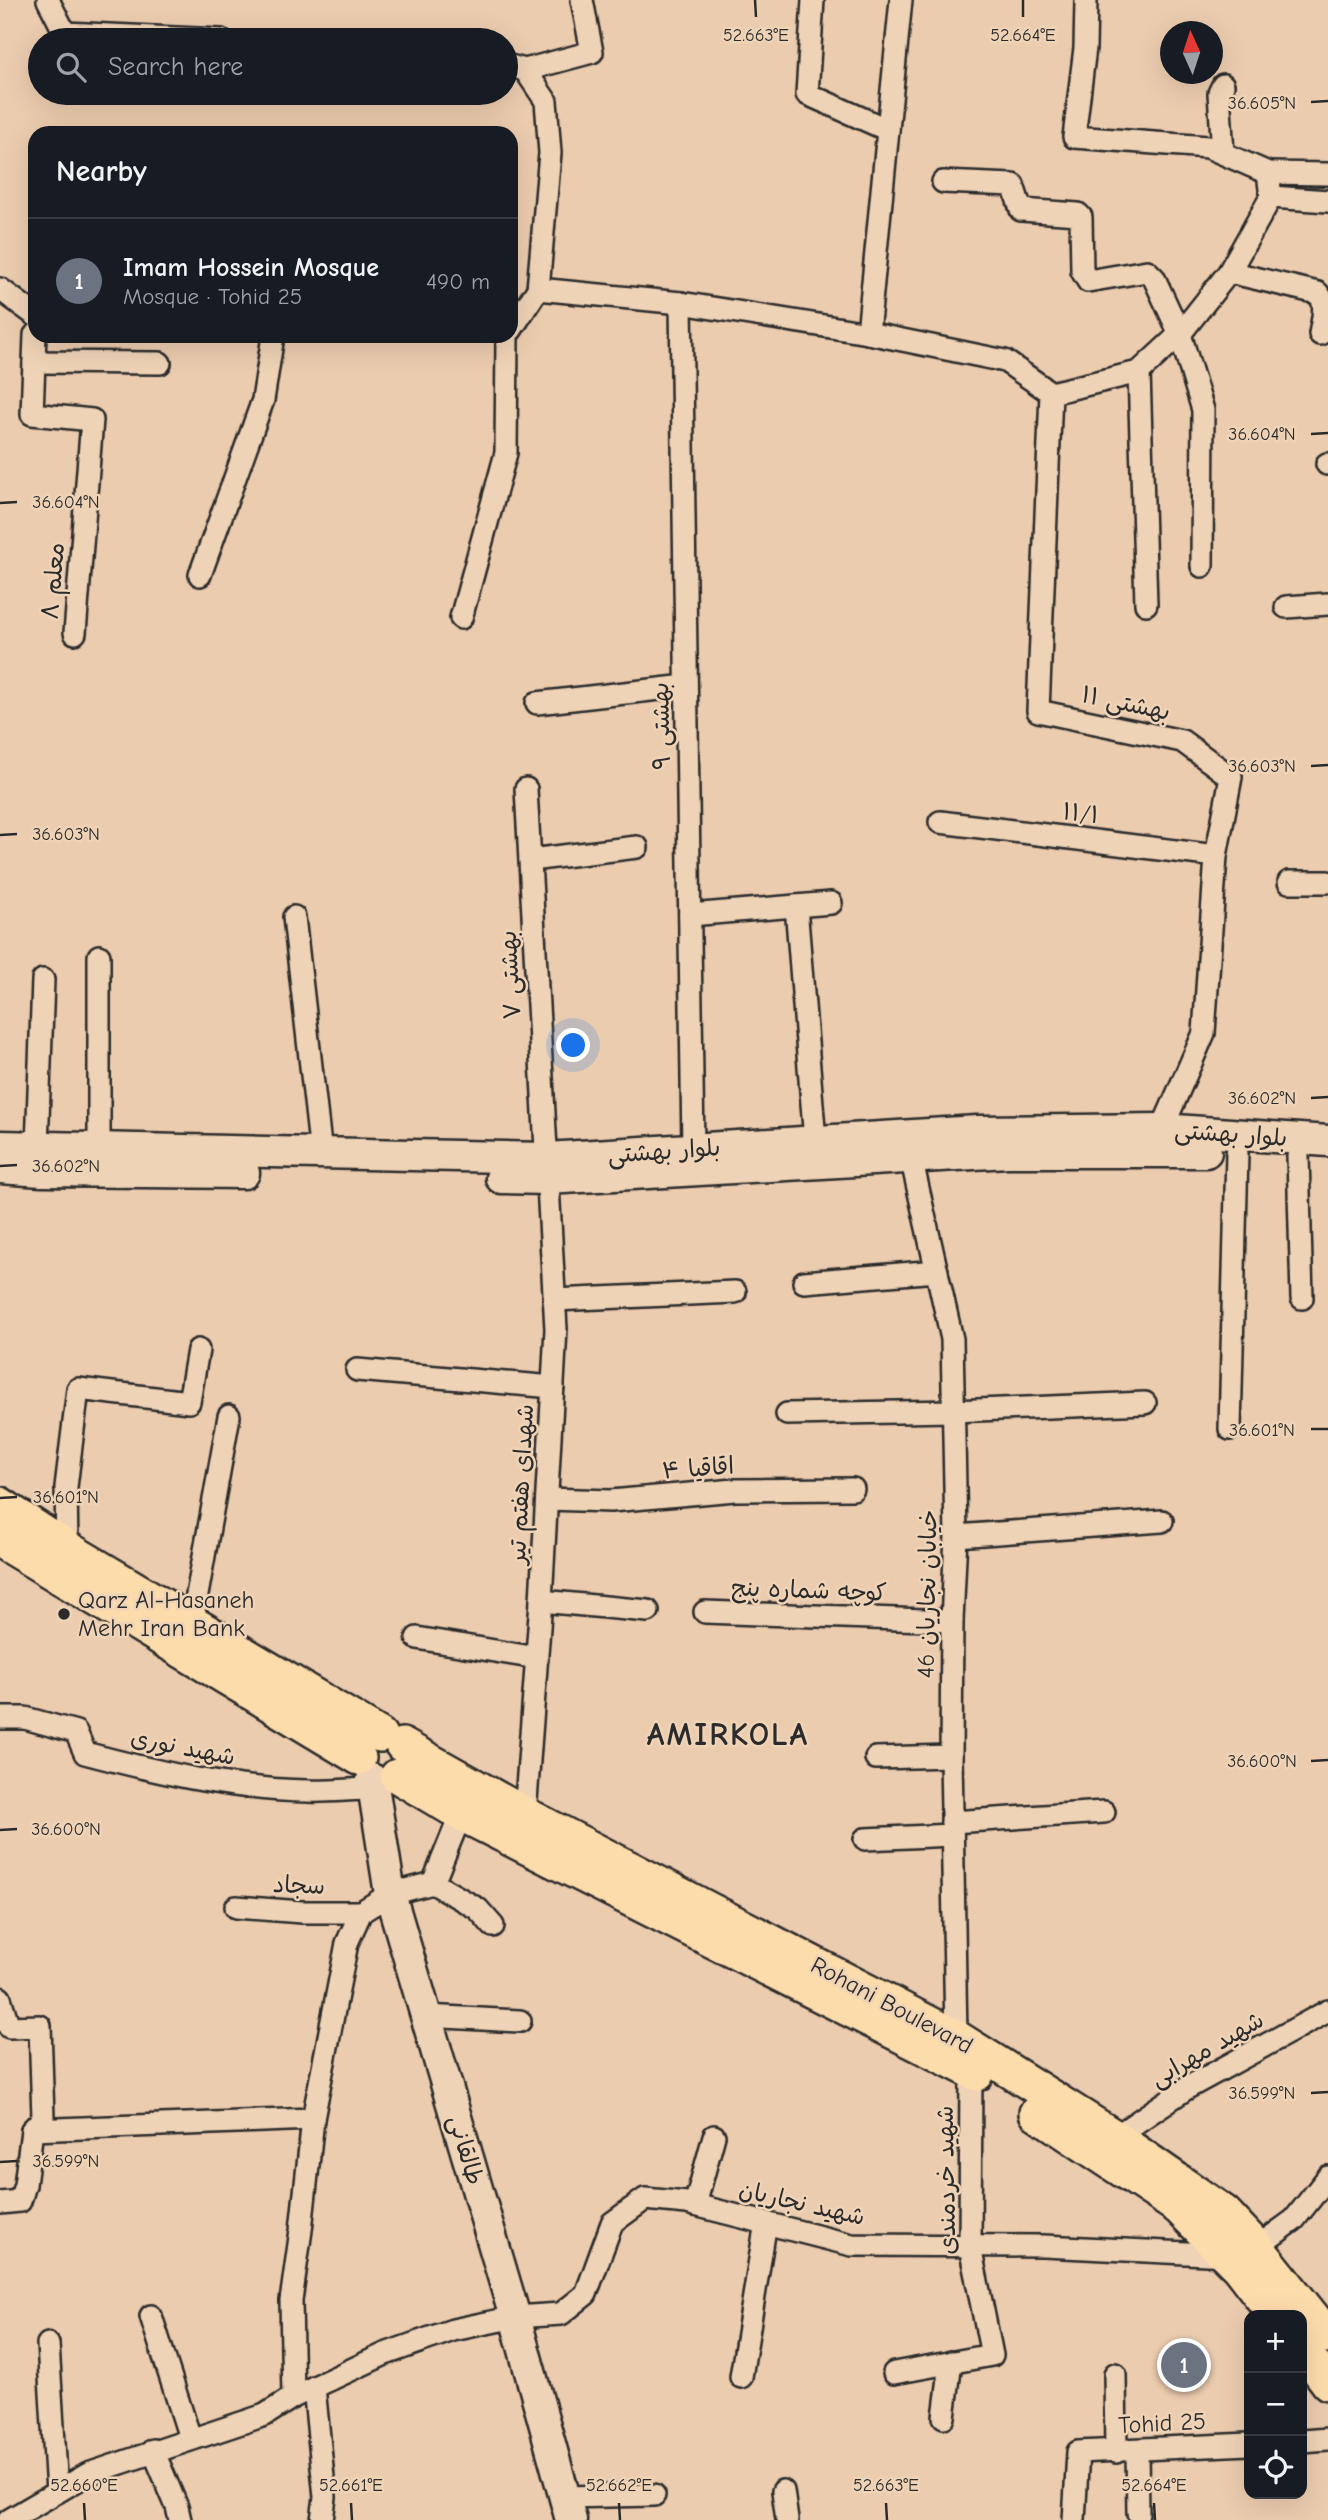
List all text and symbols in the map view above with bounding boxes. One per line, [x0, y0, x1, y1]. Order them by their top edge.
north arrow [1160, 21, 1223, 84]
text: 52.663°E [723, 25, 789, 46]
text: 52.664°E [990, 25, 1056, 46]
search box [28, 28, 518, 105]
icon: search [52, 48, 90, 86]
text: Search here [108, 52, 243, 82]
text: 36.605°N [1228, 93, 1296, 114]
text: Nearby [56, 154, 147, 189]
text: Imam Hossein Mosque [123, 253, 379, 283]
text: 1 [74, 268, 84, 295]
text: 490 m [426, 268, 490, 295]
text: Mosque · Tohid 25 [123, 283, 302, 310]
text: 36.604°N [1228, 424, 1296, 445]
text: 36.604°N [32, 492, 100, 513]
street label: معلم ۸ [36, 541, 74, 621]
street label: بهشتی ۱۱ [1079, 680, 1173, 727]
street label: بهشتی ۹ [646, 682, 677, 770]
text: 36.603°N [1228, 756, 1296, 777]
street label: ۱۱/۱ [1061, 797, 1101, 829]
text: 36.603°N [32, 824, 100, 845]
street label: بهشتی ۷ [494, 930, 527, 1020]
your location [556, 1028, 590, 1062]
text: 36.602°N [1228, 1088, 1296, 1109]
street label: بلوار بهشتی [1174, 1116, 1288, 1153]
street label: بلوار بهشتی [607, 1133, 721, 1170]
text: 36.602°N [32, 1156, 100, 1177]
street label: شهدای هفتم تیر [503, 1403, 543, 1567]
text: 36.601°N [1229, 1420, 1295, 1441]
street label: اقاقیا ۴ [661, 1452, 735, 1484]
text: 36.601°N [33, 1487, 99, 1508]
street label: خیابان نجاریان 46 [912, 1509, 942, 1679]
street label: کوچه شماره پنج [731, 1573, 887, 1609]
place label: Qarz Al-Hasaneh Mehr Iran Bank [78, 1586, 254, 1642]
marker: Qarz Al-Hasaneh Mehr Iran Bank [56, 1606, 72, 1622]
district label: AMIRKOLA [647, 1716, 809, 1753]
street label: شهید نوری [128, 1723, 238, 1772]
text: 36.600°N [1227, 1751, 1297, 1772]
text: 36.600°N [31, 1819, 101, 1840]
street label: سجاد [272, 1870, 326, 1900]
street label: Rohani Boulevard [806, 1951, 978, 2059]
street label: شهید مهرابی [1145, 2005, 1269, 2094]
text: 36.599°N [1229, 2083, 1295, 2104]
street label: شهید خردمندی [931, 2105, 961, 2255]
street label: طالقانی [442, 2112, 489, 2188]
text: 36.599°N [33, 2151, 99, 2172]
street label: شهید نجاریان [736, 2175, 868, 2231]
map controls [1244, 2310, 1307, 2499]
button: + [1244, 2310, 1307, 2373]
pin: 1 [1161, 2339, 1207, 2391]
button: − [1244, 2373, 1307, 2436]
street label: Tohid 25 [1118, 2407, 1206, 2439]
button: locate [1244, 2436, 1307, 2499]
text: 52.660°E [50, 2475, 118, 2496]
text: 52.661°E [319, 2475, 383, 2496]
text: 52.662°E [586, 2475, 652, 2496]
text: 52.663°E [853, 2475, 919, 2496]
text: 52.664°E [1121, 2475, 1187, 2496]

